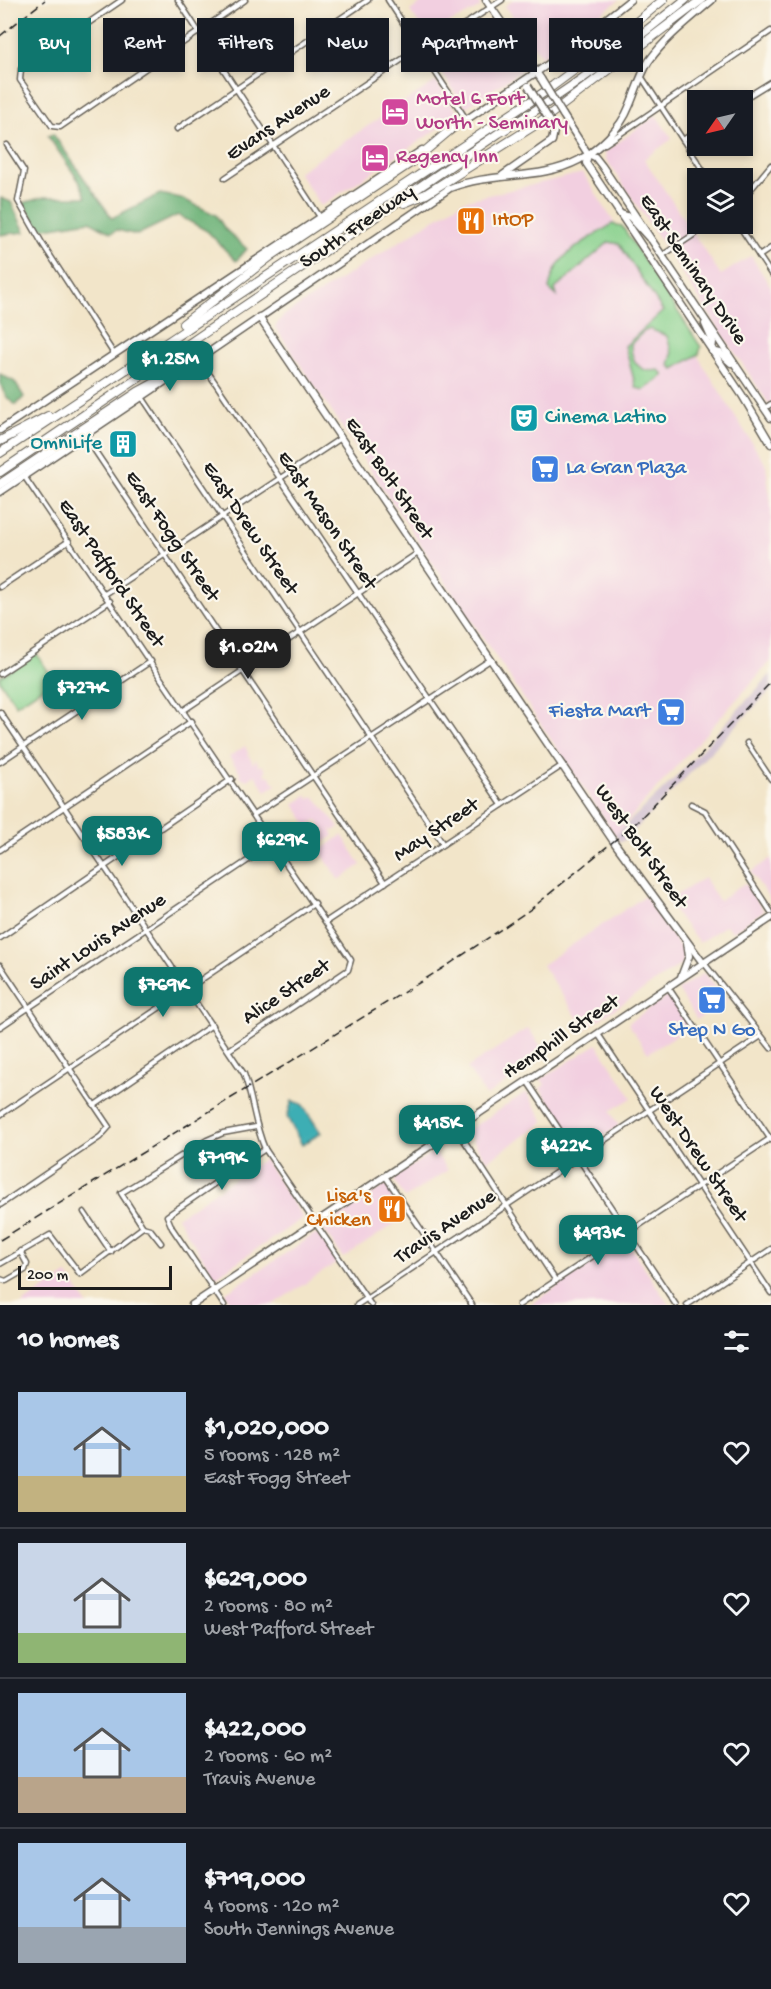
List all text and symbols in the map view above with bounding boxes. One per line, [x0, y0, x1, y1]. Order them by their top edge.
chip: Buy [18, 18, 91, 72]
chip: Rent [103, 18, 185, 72]
chip: Filters [197, 18, 294, 72]
chip: New [306, 18, 389, 72]
chip: Apartment [401, 18, 537, 72]
chip: House [549, 18, 643, 72]
street label: Evans Avenue [222, 79, 337, 168]
place label: Motel 6 Fort Worth - Seminary [416, 88, 568, 137]
north arrow [687, 90, 753, 156]
map controls [687, 90, 753, 234]
hotel icon: Motel 6 Fort Worth - Seminary [379, 96, 411, 128]
hotel icon: Regency Inn [359, 142, 391, 174]
place label: Regency Inn [396, 146, 498, 171]
button: layers [687, 168, 753, 234]
street label: South Freeway [296, 180, 420, 276]
street label: East Seminary Drive [632, 190, 752, 351]
restaurant icon: IHOP [455, 205, 487, 237]
place label: IHOP [492, 209, 534, 234]
pin: $1.25M [121, 341, 219, 392]
text: $1.25M [141, 349, 199, 372]
theatre icon: Cinema Latino [508, 402, 540, 434]
place label: Cinema Latino [545, 406, 667, 431]
street label: East Bolt Street [338, 413, 439, 547]
building icon: OmniLife [107, 428, 139, 460]
place label: OmniLife [30, 432, 103, 457]
street label: East Mason Street [270, 447, 383, 597]
supermarket icon: La Gran Plaza [529, 453, 561, 485]
place label: La Gran Plaza [566, 457, 688, 482]
street label: East Drew Street [195, 458, 304, 602]
street label: East Fogg Street [118, 467, 225, 609]
street label: East Pafford Street [51, 495, 170, 655]
pin: $1.02M [199, 629, 297, 680]
text: $1.02M [219, 637, 277, 660]
pin: $727K [40, 670, 124, 721]
text: $727K [57, 678, 107, 701]
supermarket icon: Fiesta Mart [655, 696, 687, 728]
place label: Fiesta Mart [548, 700, 652, 725]
street label: West Bolt Street [588, 780, 693, 916]
street label: May Street [390, 792, 486, 869]
pin: $583K [80, 816, 164, 867]
pin: $629K [239, 822, 323, 873]
text: $583K [96, 824, 148, 847]
text: $629K [256, 830, 306, 853]
street label: Saint Louis Avenue [26, 888, 173, 998]
street label: Alice Street [238, 953, 338, 1031]
pin: $769K [121, 967, 205, 1018]
text: $769K [138, 975, 188, 998]
supermarket icon: Step N Go [696, 984, 728, 1016]
street label: Hemphill Street [499, 989, 627, 1086]
place label: Step N Go [668, 1019, 756, 1044]
street label: West Drew Street [642, 1082, 753, 1230]
pin: $415K [395, 1105, 479, 1156]
text: $415K [413, 1113, 461, 1136]
pin: $422K [523, 1128, 607, 1179]
text: $422K [540, 1136, 590, 1159]
pin: $719K [180, 1140, 264, 1191]
text: $719K [198, 1148, 246, 1171]
street label: Travis Avenue [390, 1184, 502, 1272]
place label: Lisa's Chicken [306, 1185, 372, 1234]
restaurant icon: Lisa's Chicken [376, 1193, 408, 1225]
pin: $493K [556, 1215, 640, 1266]
text: $493K [573, 1223, 623, 1246]
scale bar [18, 1263, 172, 1290]
text: 200 m [27, 1267, 68, 1286]
icon: filters [720, 1325, 753, 1358]
text: 10 homes [18, 1326, 118, 1357]
text: $1,020,000 [204, 1414, 329, 1445]
icon: home [66, 1416, 138, 1488]
icon: heart [720, 1436, 753, 1469]
text: 5 rooms · 128 m² [204, 1445, 340, 1468]
text: East Fogg Street [204, 1468, 349, 1491]
text: $629,000 [204, 1565, 307, 1596]
icon: home [66, 1567, 138, 1639]
icon: heart [720, 1587, 753, 1620]
text: 2 rooms · 80 m² [204, 1596, 333, 1619]
text: West Pafford Street [204, 1619, 373, 1642]
text: $422,000 [204, 1715, 306, 1746]
icon: home [66, 1717, 138, 1789]
icon: heart [720, 1737, 753, 1770]
text: 2 rooms · 60 m² [204, 1746, 332, 1769]
text: Travis Avenue [204, 1769, 315, 1792]
text: $719,000 [204, 1865, 305, 1896]
icon: home [66, 1867, 138, 1939]
icon: heart [720, 1887, 753, 1920]
text: 4 rooms · 120 m² [204, 1896, 339, 1919]
text: South Jennings Avenue [204, 1919, 394, 1942]

